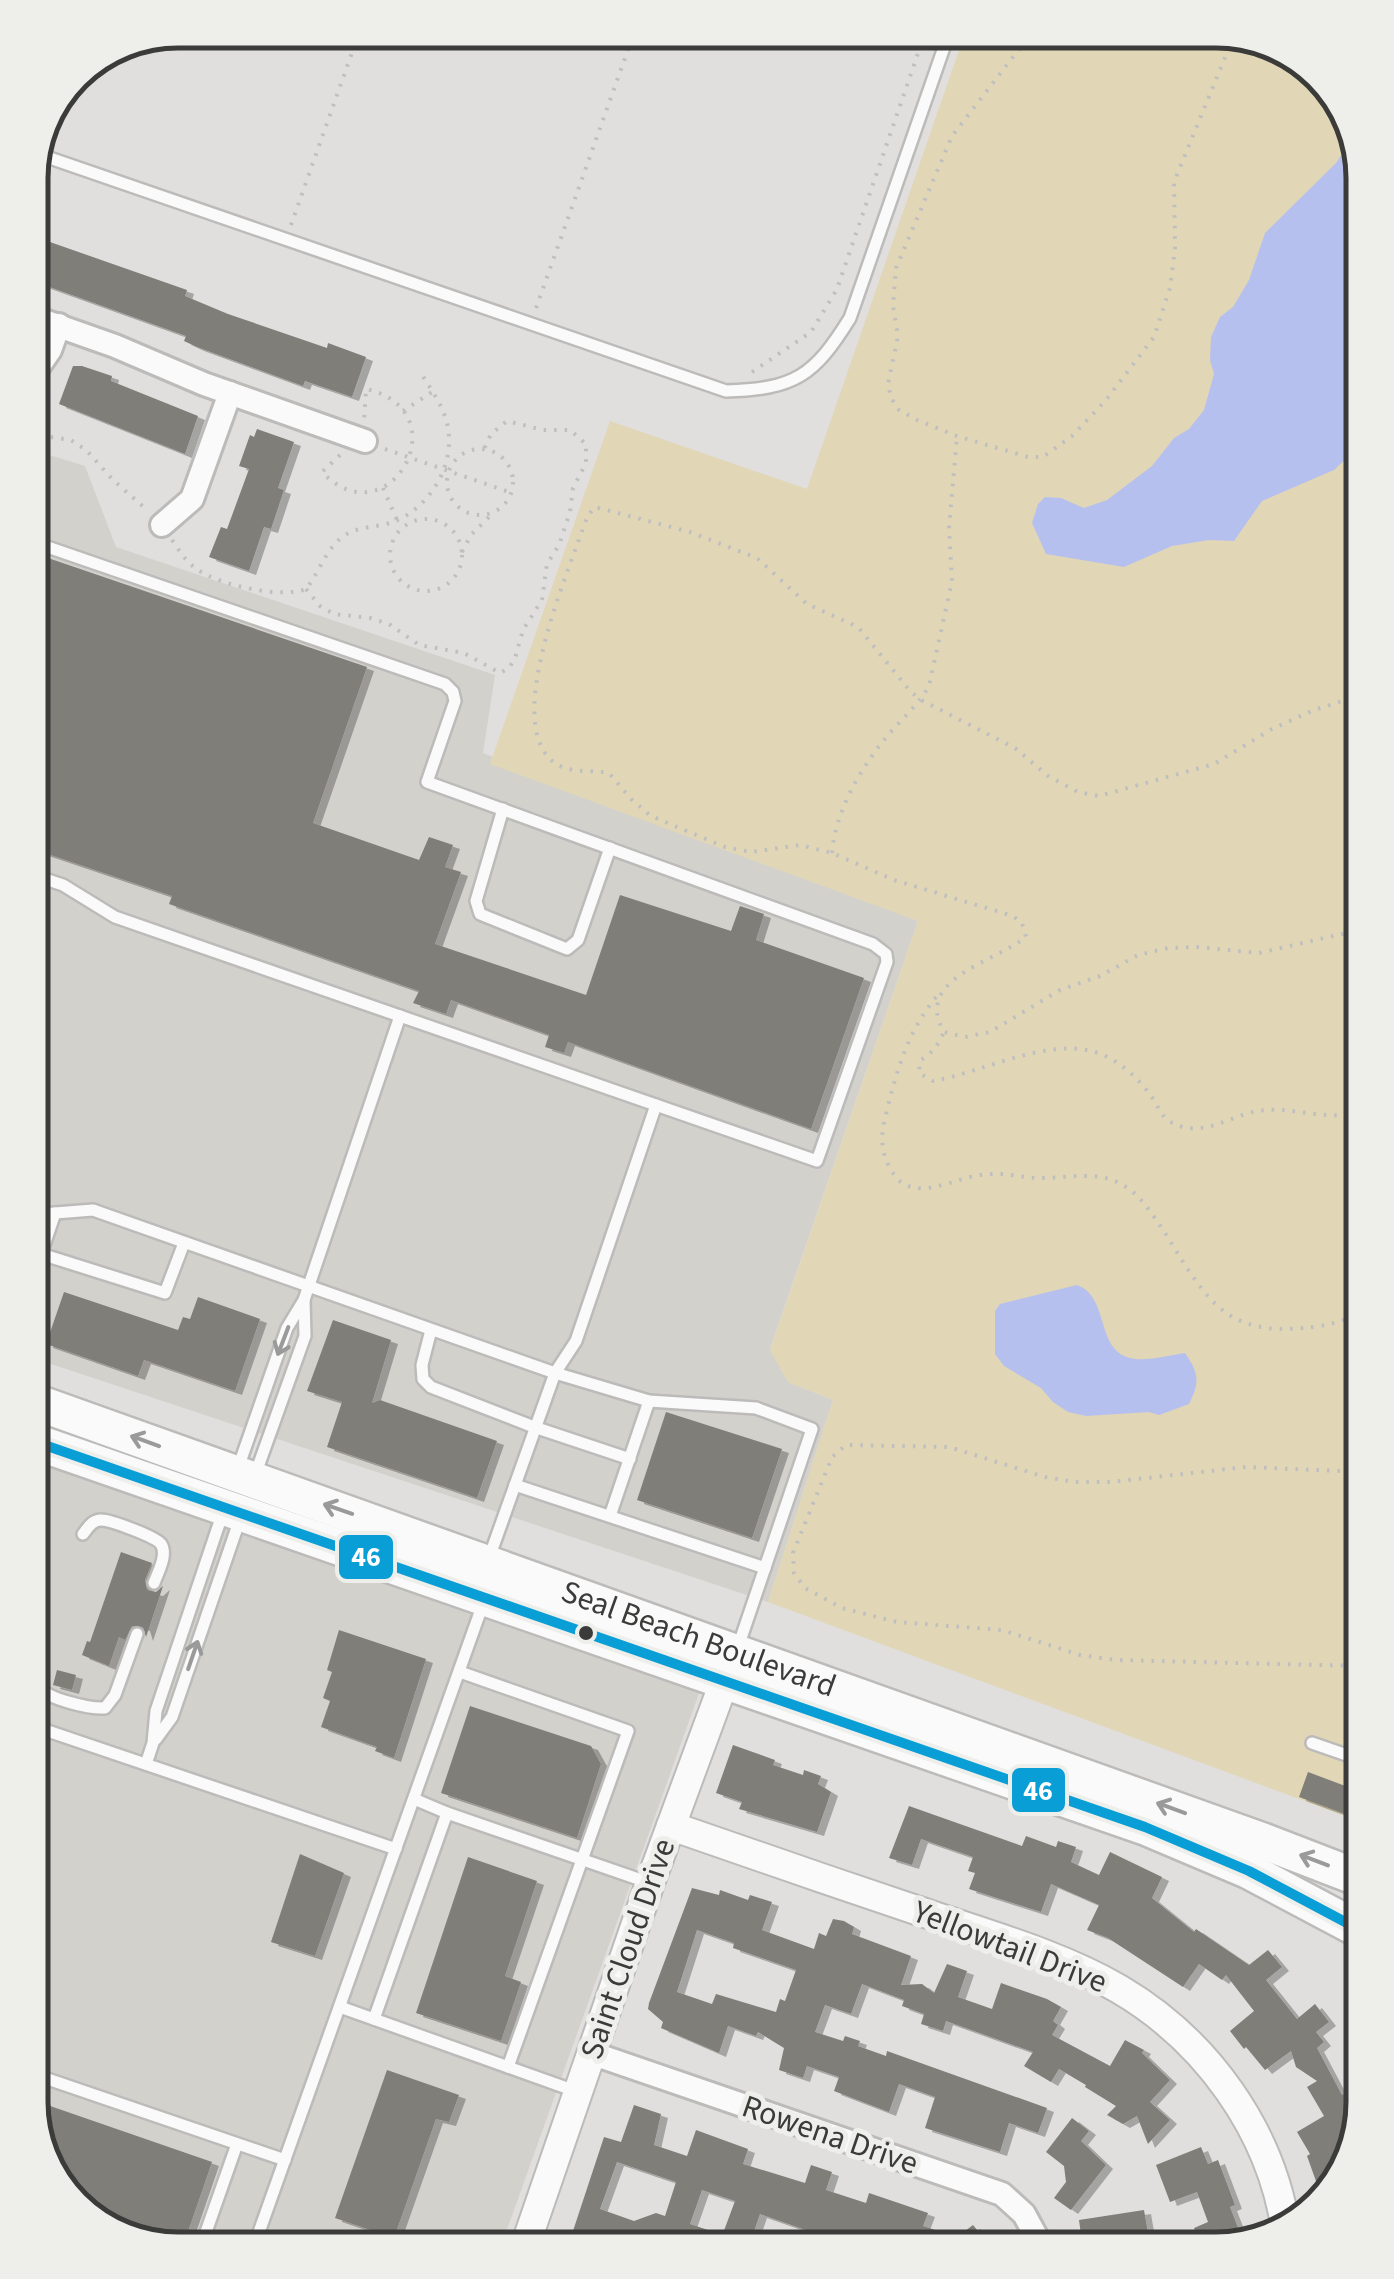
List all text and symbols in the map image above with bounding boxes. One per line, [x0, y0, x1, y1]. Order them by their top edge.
one-way arrow [273, 1324, 291, 1355]
one-way arrow [129, 1430, 161, 1448]
one-way arrow [324, 1499, 355, 1517]
line badge: 46 [337, 1533, 395, 1581]
text: 46 [351, 1537, 381, 1577]
street label: Seal Beach Boulevard [555, 1569, 842, 1709]
unlabelled marker [576, 1623, 596, 1643]
one-way arrow [185, 1640, 203, 1671]
line badge: 46 [1010, 1766, 1067, 1814]
text: 46 [1023, 1771, 1053, 1811]
one-way arrow [1157, 1798, 1188, 1816]
street label: Saint Cloud Drive [569, 1833, 687, 2065]
one-way arrow [1299, 1850, 1330, 1868]
street label: Yellowtail Drive [905, 1889, 1114, 2005]
street label: Rowena Drive [736, 2083, 924, 2187]

